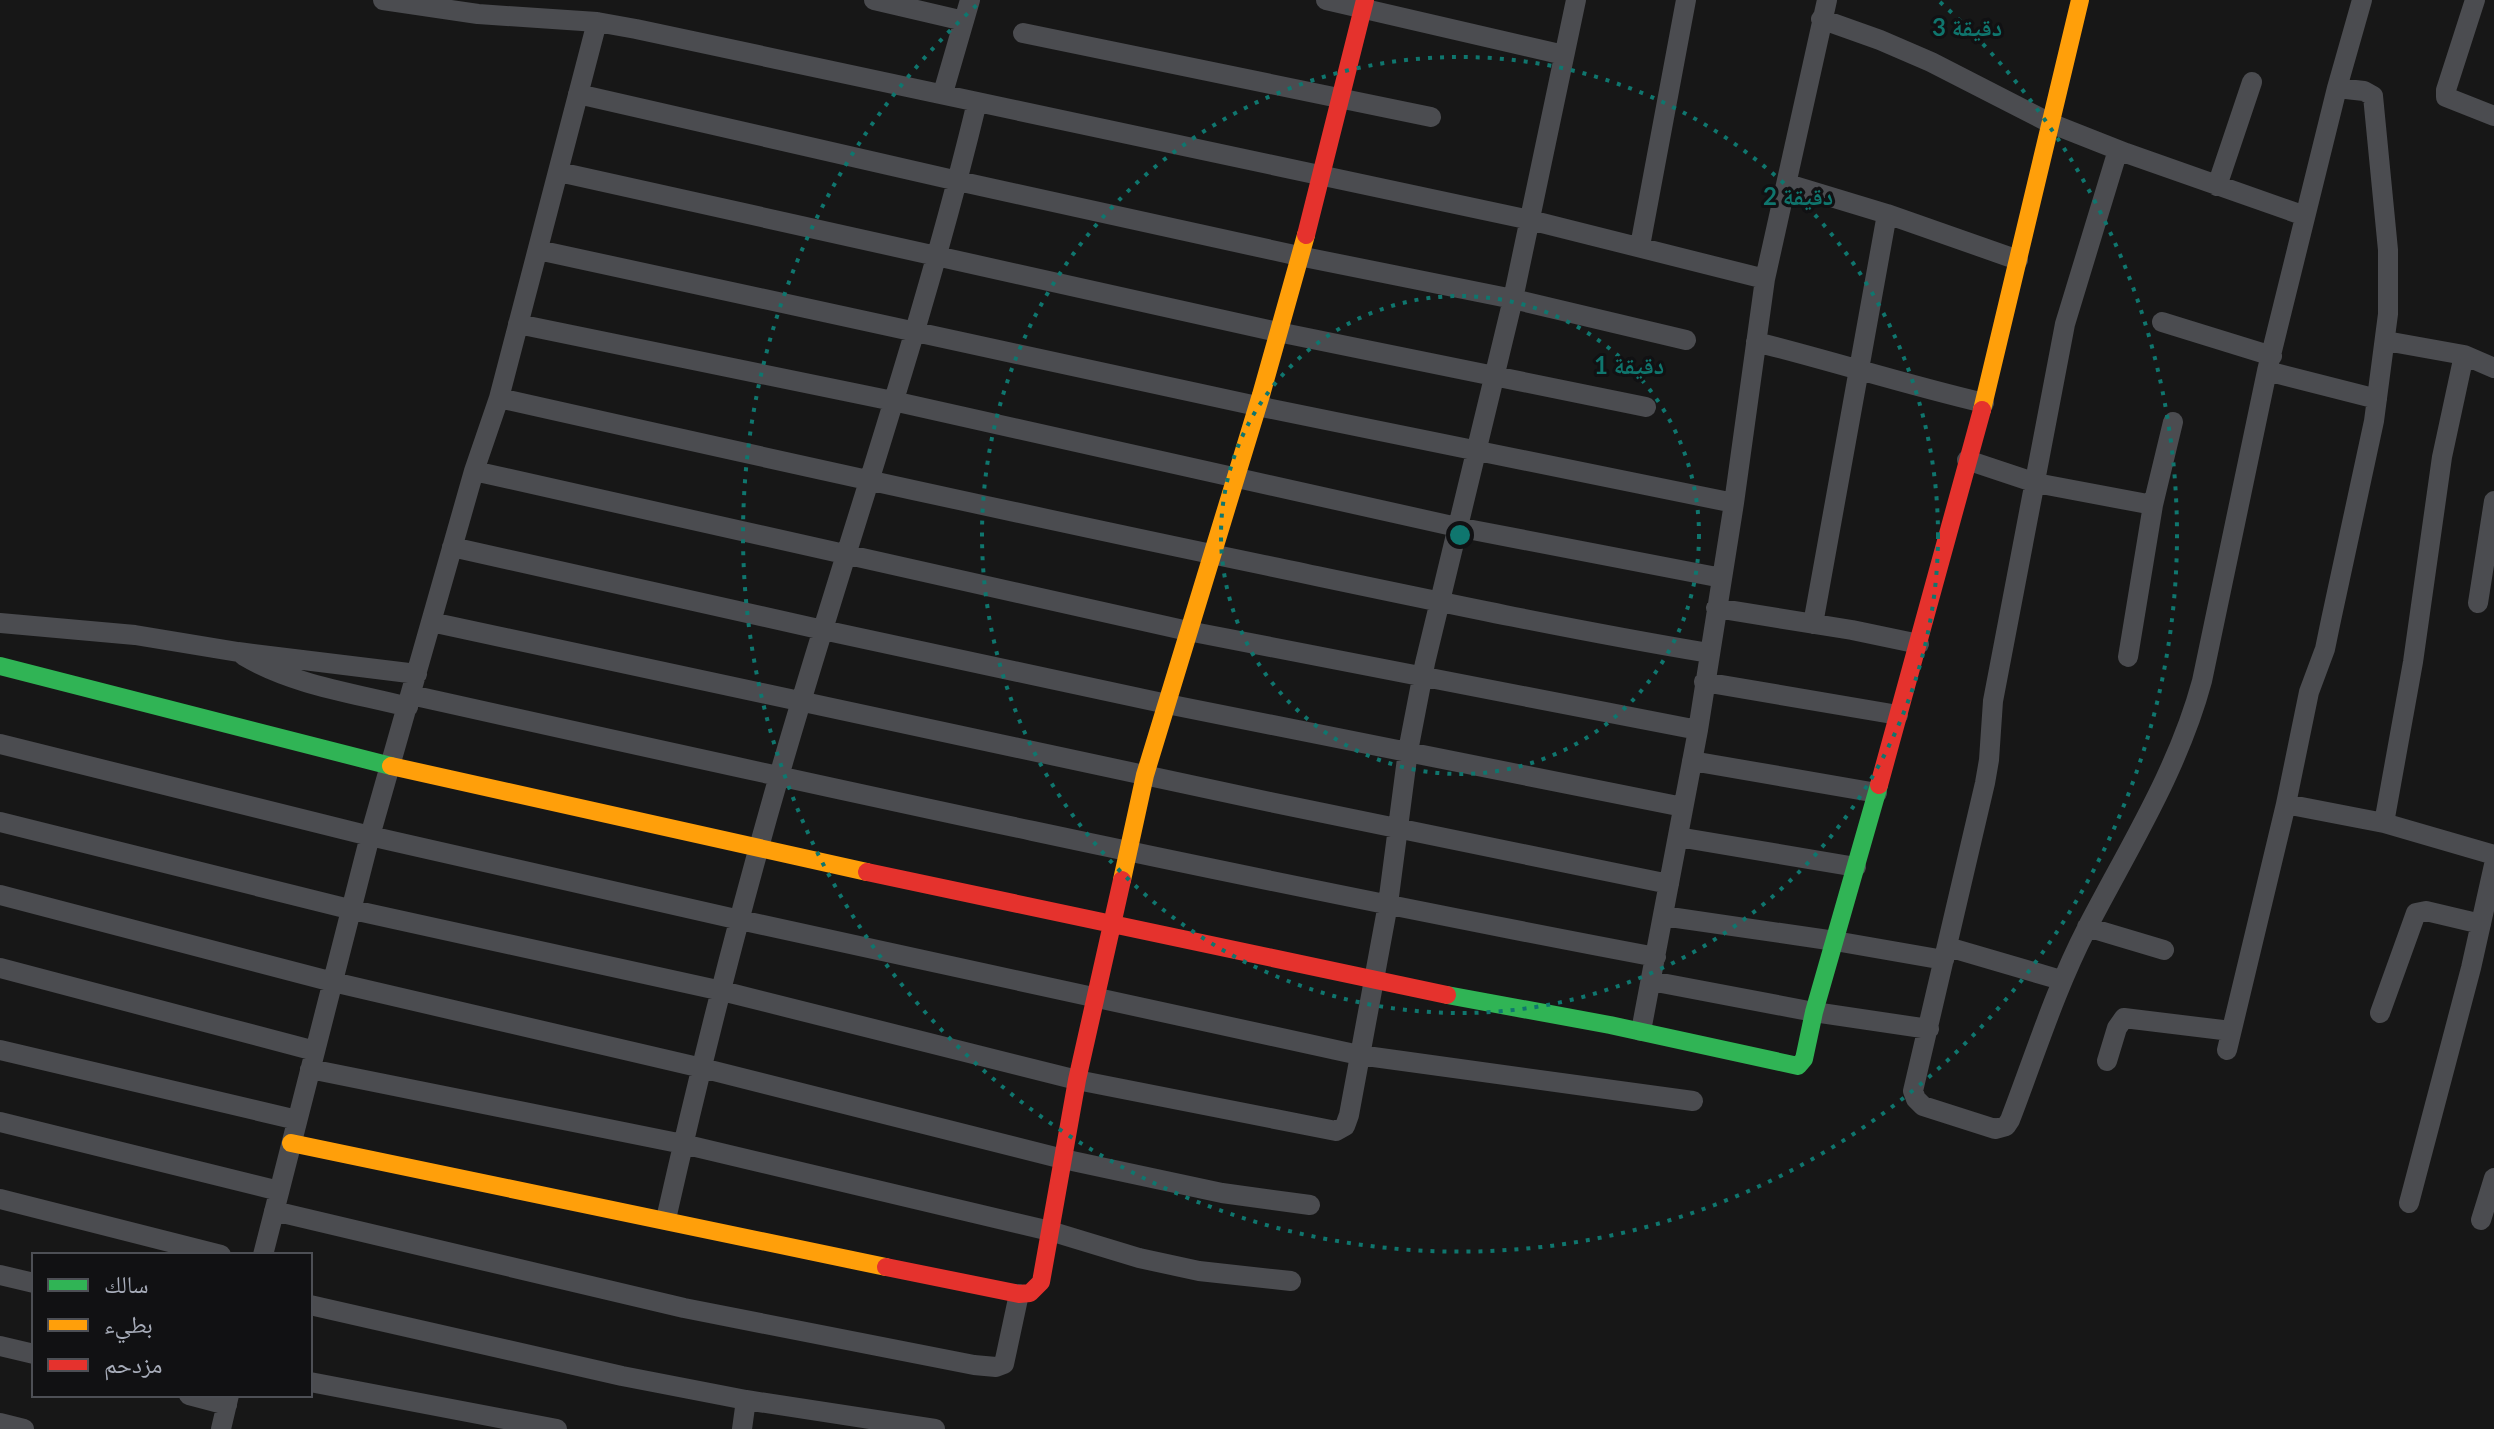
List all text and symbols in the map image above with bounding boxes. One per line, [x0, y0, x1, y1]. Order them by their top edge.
text: 3 دقيقة [1932, 12, 2002, 42]
text: 2 دقيقة [1763, 181, 1833, 211]
text: 1 دقيقة [1594, 350, 1664, 380]
centre of rings [1446, 521, 1474, 549]
legend [32, 1253, 312, 1397]
text: سالك [104, 1269, 149, 1298]
text: بطيء [104, 1309, 153, 1344]
text: مزدحم [104, 1349, 163, 1381]

